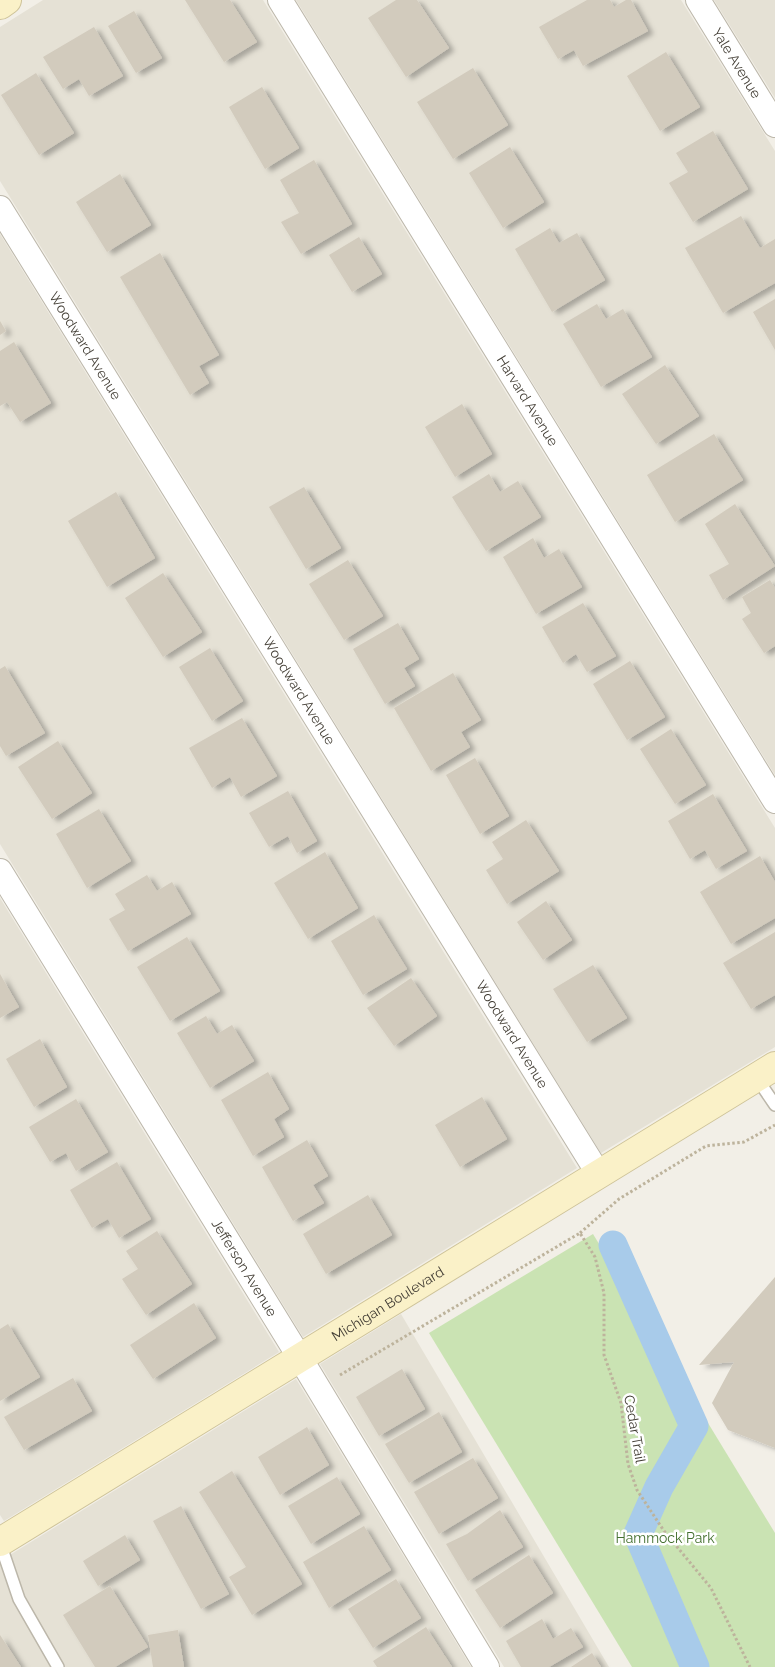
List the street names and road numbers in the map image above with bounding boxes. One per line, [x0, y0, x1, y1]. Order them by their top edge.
street label: Yale Avenue [709, 25, 765, 101]
street label: Woodward Avenue [46, 289, 125, 402]
street label: Harvard Avenue [494, 352, 562, 449]
street label: Woodward Avenue [260, 634, 339, 748]
street label: Woodward Avenue [473, 977, 551, 1091]
street label: Jefferson Avenue [208, 1216, 280, 1319]
street label: Michigan Boulevard [329, 1263, 447, 1344]
street label: Cedar Trail [621, 1394, 649, 1464]

